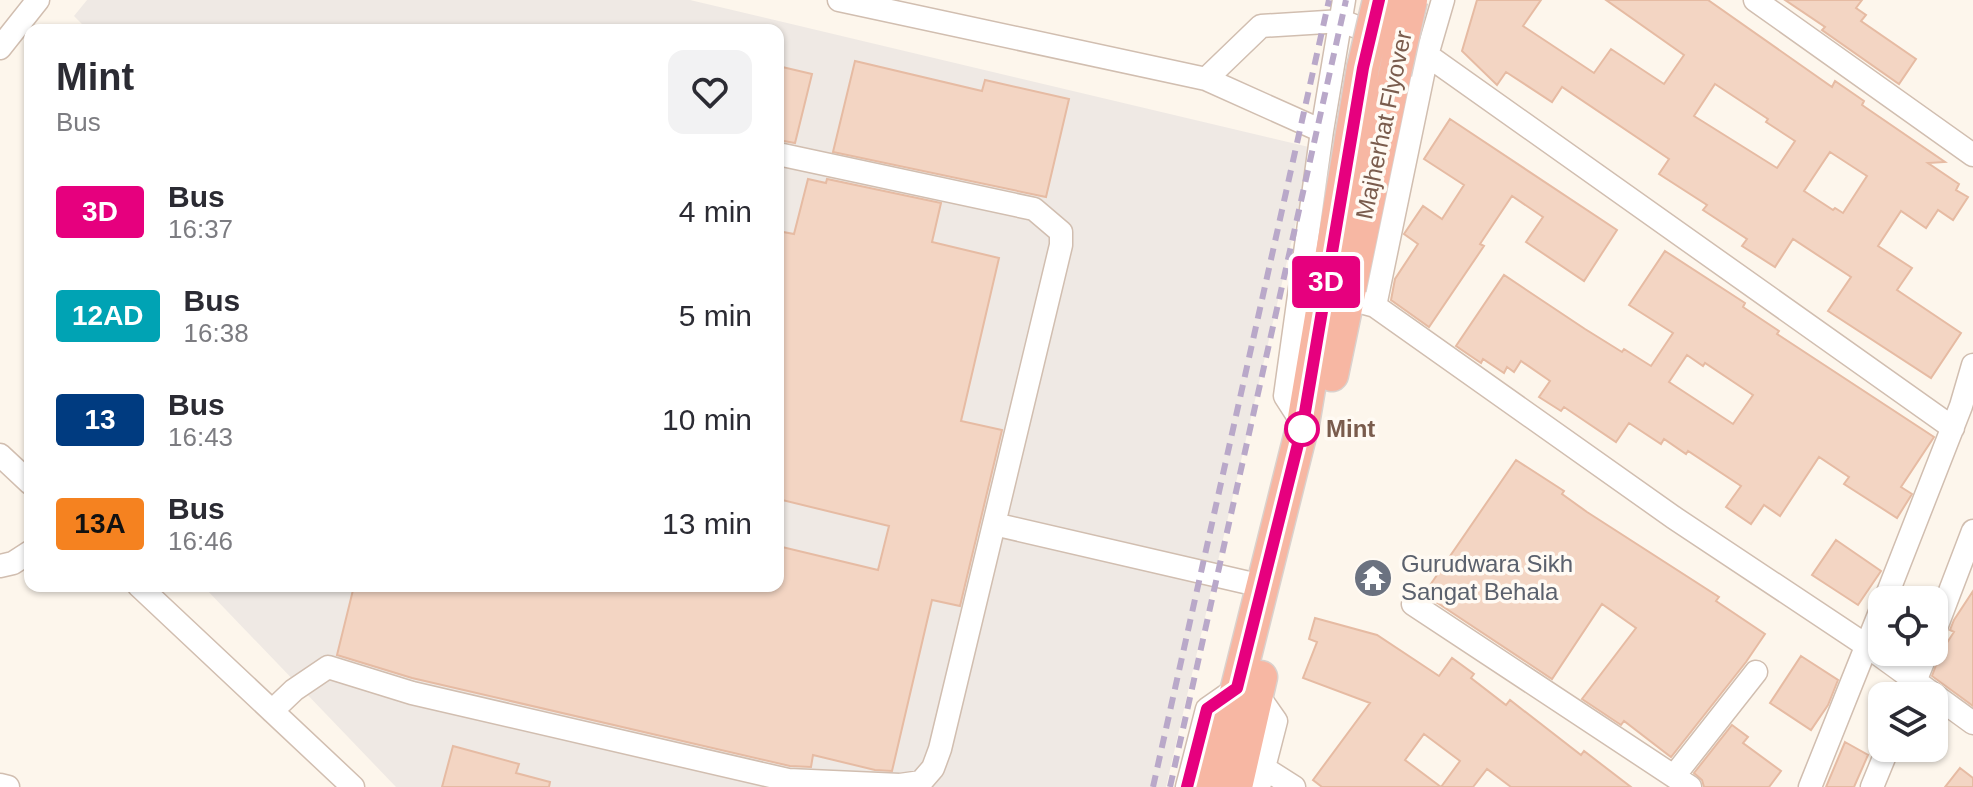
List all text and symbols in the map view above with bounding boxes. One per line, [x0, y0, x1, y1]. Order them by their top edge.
street label: Majherhat Flyover [1350, 28, 1417, 222]
button: heart [668, 50, 752, 134]
text: Mint [56, 56, 134, 98]
text: Bus [56, 107, 101, 137]
text: Bus [168, 180, 225, 213]
text: 4 min [679, 195, 752, 228]
text: 3D [82, 196, 118, 227]
text: 16:37 [168, 214, 233, 244]
line badge: 3D [1290, 256, 1362, 308]
text: 3D [1308, 266, 1344, 297]
text: Bus [184, 284, 240, 317]
text: 5 min [679, 299, 752, 332]
text: 12AD [72, 300, 144, 331]
text: 16:38 [184, 318, 249, 348]
text: Bus [168, 388, 225, 421]
text: 10 min [662, 403, 752, 436]
text: 13 [84, 404, 116, 435]
marker: Mint [1285, 412, 1319, 446]
place label: Mint [1326, 415, 1375, 442]
text: 16:43 [168, 422, 233, 452]
text: Bus [168, 492, 225, 525]
text: 13 min [662, 507, 752, 540]
text: 13A [74, 508, 126, 539]
text: 16:46 [168, 526, 233, 556]
place label: Gurudwara Sikh Sangat Behala [1401, 550, 1573, 605]
temple icon: Gurudwara Sikh Sangat Behala [1352, 557, 1394, 599]
map controls [1868, 586, 1948, 762]
button: locate [1868, 586, 1948, 666]
button: layers [1868, 682, 1948, 762]

